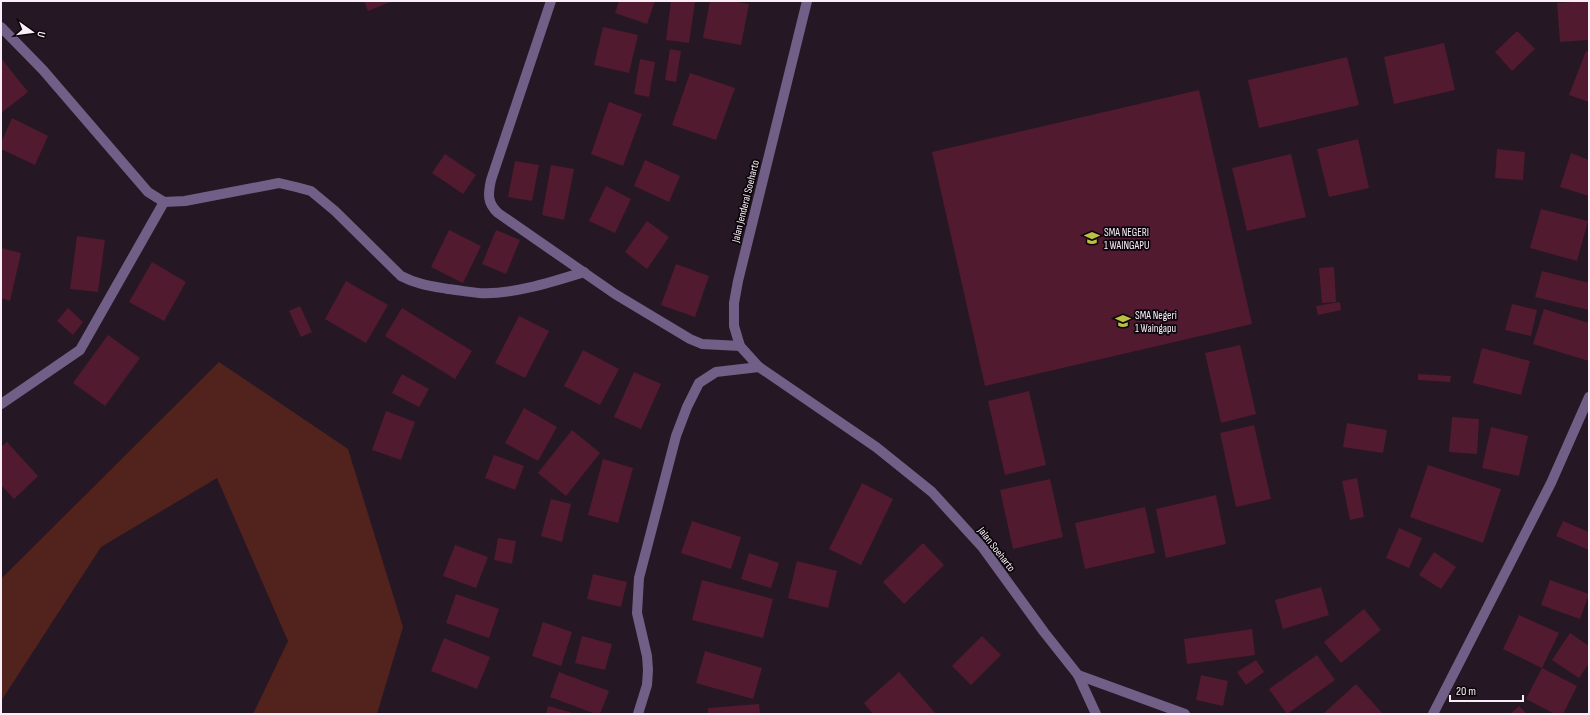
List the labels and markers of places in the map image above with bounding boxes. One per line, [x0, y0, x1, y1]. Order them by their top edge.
place label: SMA NEGERI 1 WAINGAPU [1104, 226, 1149, 252]
school or university icon: SMA NEGERI 1 WAINGAPU [1083, 229, 1101, 247]
place label: SMA Negeri 1 Waingapu [1135, 309, 1177, 335]
school or university icon: SMA Negeri 1 Waingapu [1114, 312, 1132, 330]

